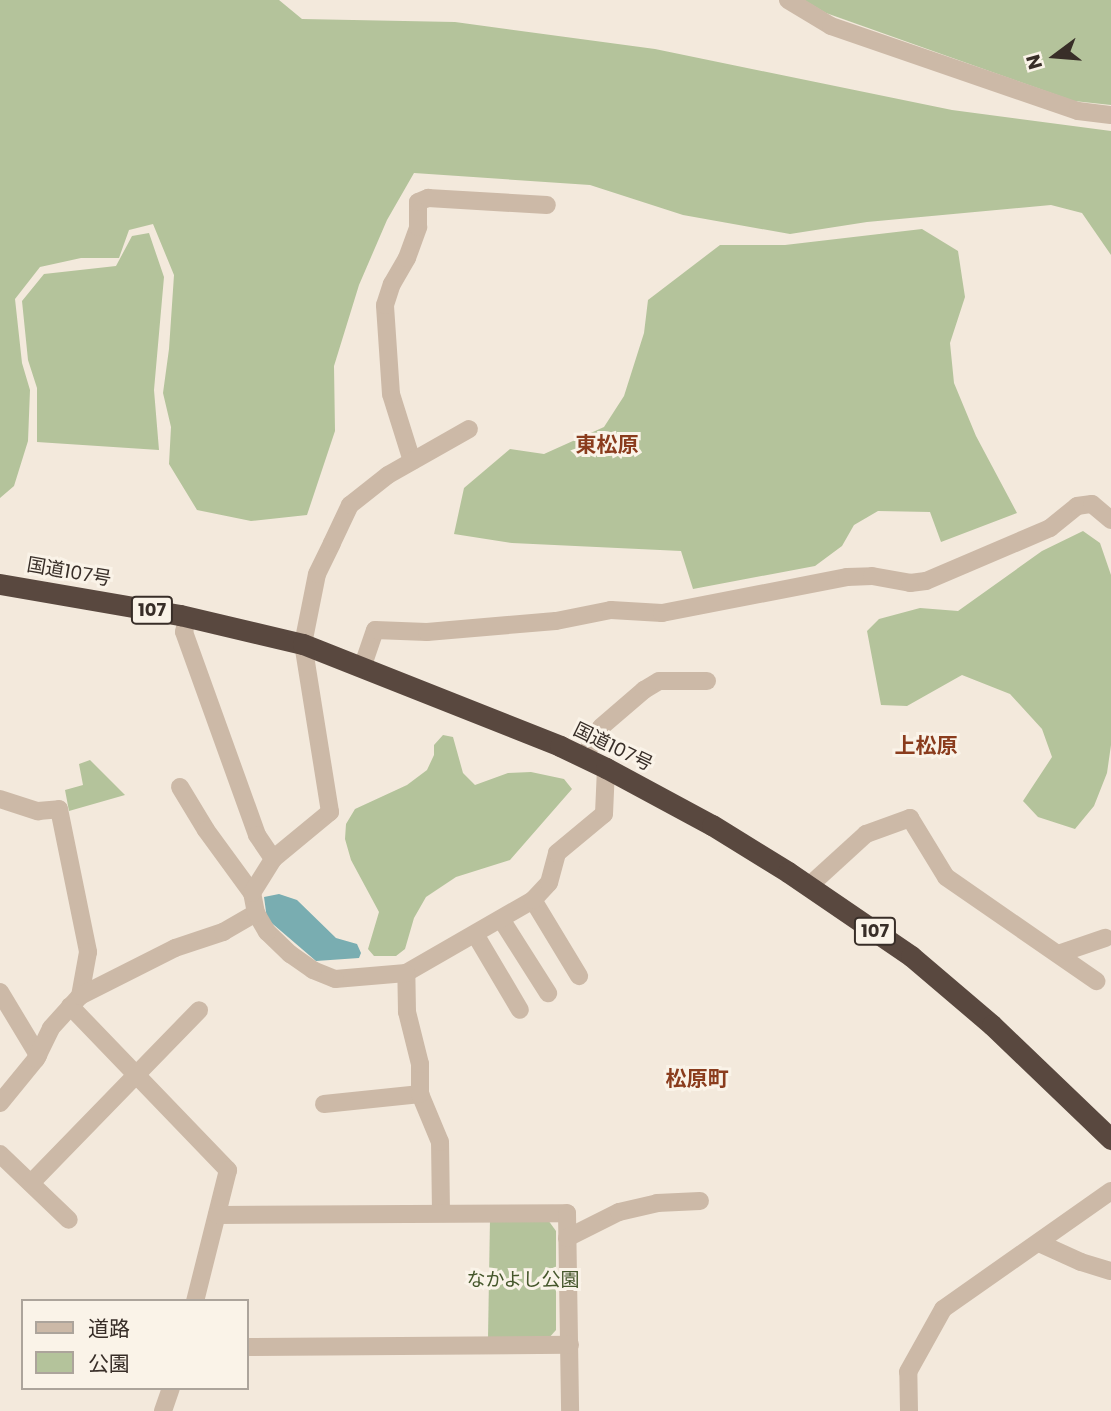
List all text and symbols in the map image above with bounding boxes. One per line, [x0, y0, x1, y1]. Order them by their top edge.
north arrow [1020, 21, 1090, 91]
text: N [1019, 51, 1049, 73]
district label: 東松原 [576, 432, 638, 458]
street label: 国道107号 [25, 553, 113, 591]
road number: 107 [129, 596, 175, 624]
street label: 国道107号 [570, 718, 656, 776]
district label: 上松原 [895, 733, 957, 759]
road number: 107 [852, 916, 898, 946]
district label: 松原町 [666, 1066, 728, 1092]
park label: なかよし公園 [466, 1269, 580, 1291]
legend [21, 1299, 248, 1390]
text: 道路 [88, 1314, 130, 1343]
text: 公園 [88, 1349, 130, 1378]

